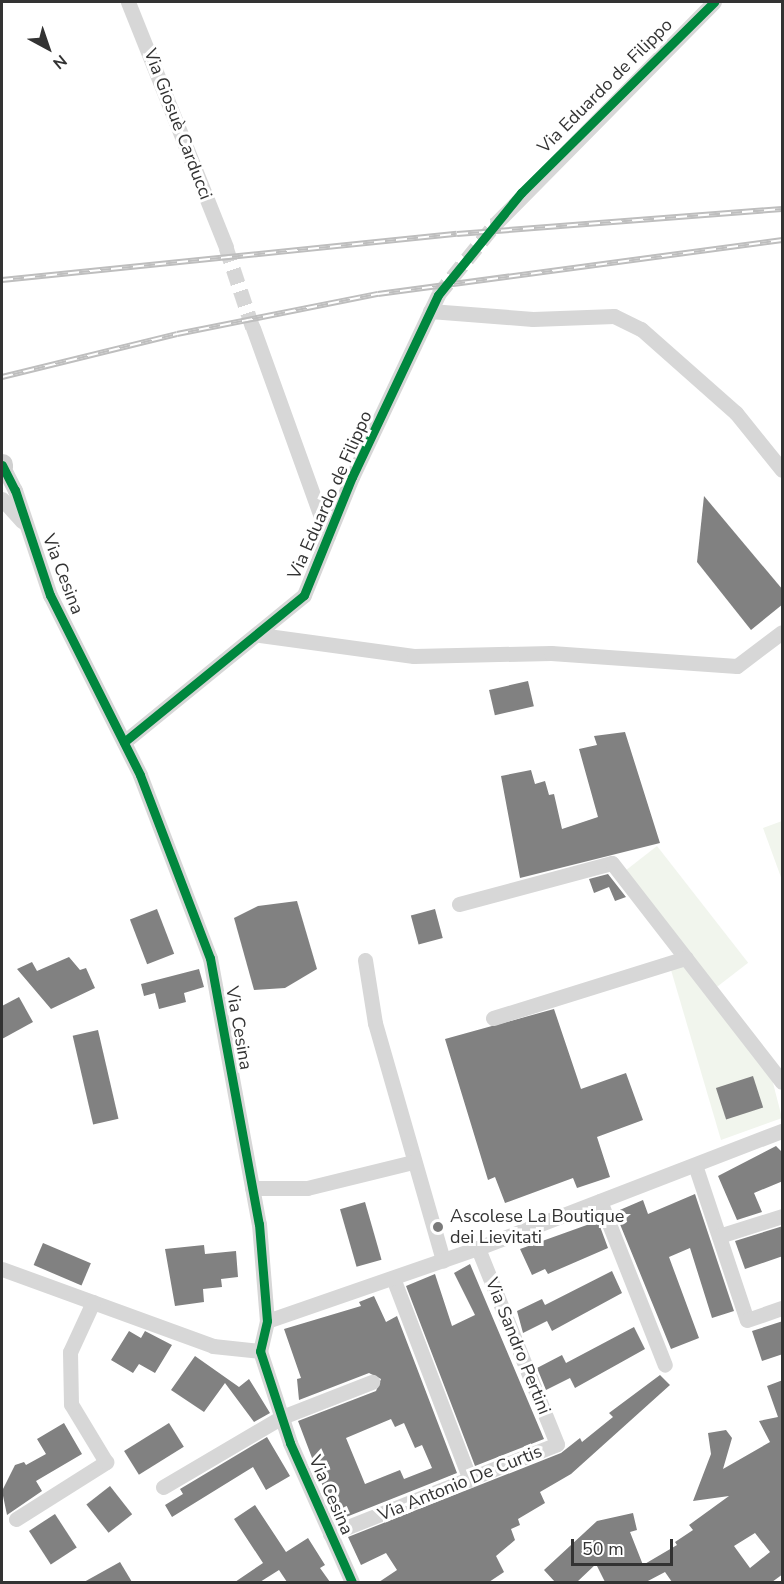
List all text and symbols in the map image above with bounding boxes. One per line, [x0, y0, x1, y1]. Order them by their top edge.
street label: Via Eduardo de Filippo [533, 14, 677, 158]
north arrow [18, 18, 78, 78]
street label: Via Giosuè Carducci [139, 45, 217, 203]
text: N [48, 50, 71, 74]
street label: Via Eduardo de Filippo [283, 407, 377, 583]
street label: Via Cesina [38, 531, 88, 617]
street label: Via Cesina [221, 985, 257, 1071]
place label: Ascolese La Boutique dei Lievitati [450, 1206, 624, 1248]
marker: Ascolese La Boutique dei Lievitati [431, 1220, 445, 1234]
street label: Via Sandro Pertini [481, 1275, 555, 1417]
street label: Via Antonio De Curtis [375, 1440, 545, 1526]
street label: Via Cesina [304, 1452, 358, 1538]
scale bar [574, 1527, 676, 1565]
text: 50 m [582, 1537, 624, 1561]

